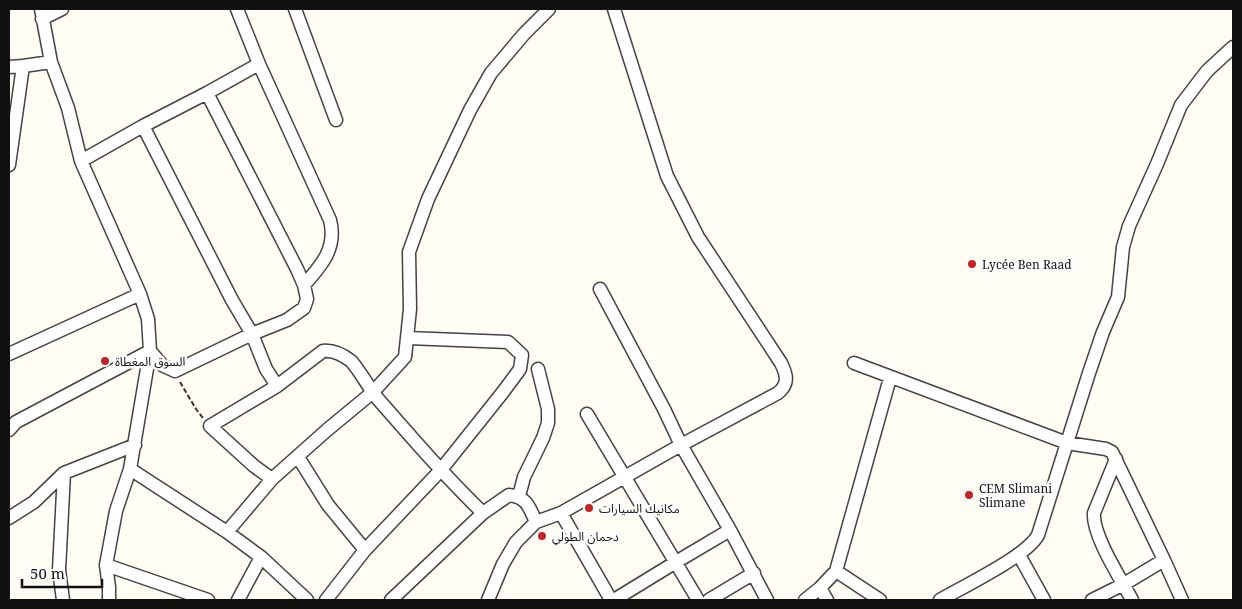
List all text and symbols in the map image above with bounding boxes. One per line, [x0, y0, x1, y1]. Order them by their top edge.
place label: Lycée Ben Raad [982, 256, 1072, 273]
marker: Lycée Ben Raad [966, 258, 978, 270]
place label: السوق المغطاة [115, 353, 185, 370]
marker: السوق المغطاة [99, 355, 111, 367]
place label: CEM Slimani Slimane [979, 480, 1052, 511]
marker: CEM Slimani Slimane [963, 489, 975, 501]
place label: مكانيك السيارات [599, 500, 680, 517]
marker: مكانيك السيارات [583, 502, 595, 514]
place label: دحمان الطولي [552, 528, 619, 546]
marker: دحمان الطولي [536, 530, 548, 542]
scale bar [22, 556, 102, 588]
text: 50 m [30, 563, 65, 583]

